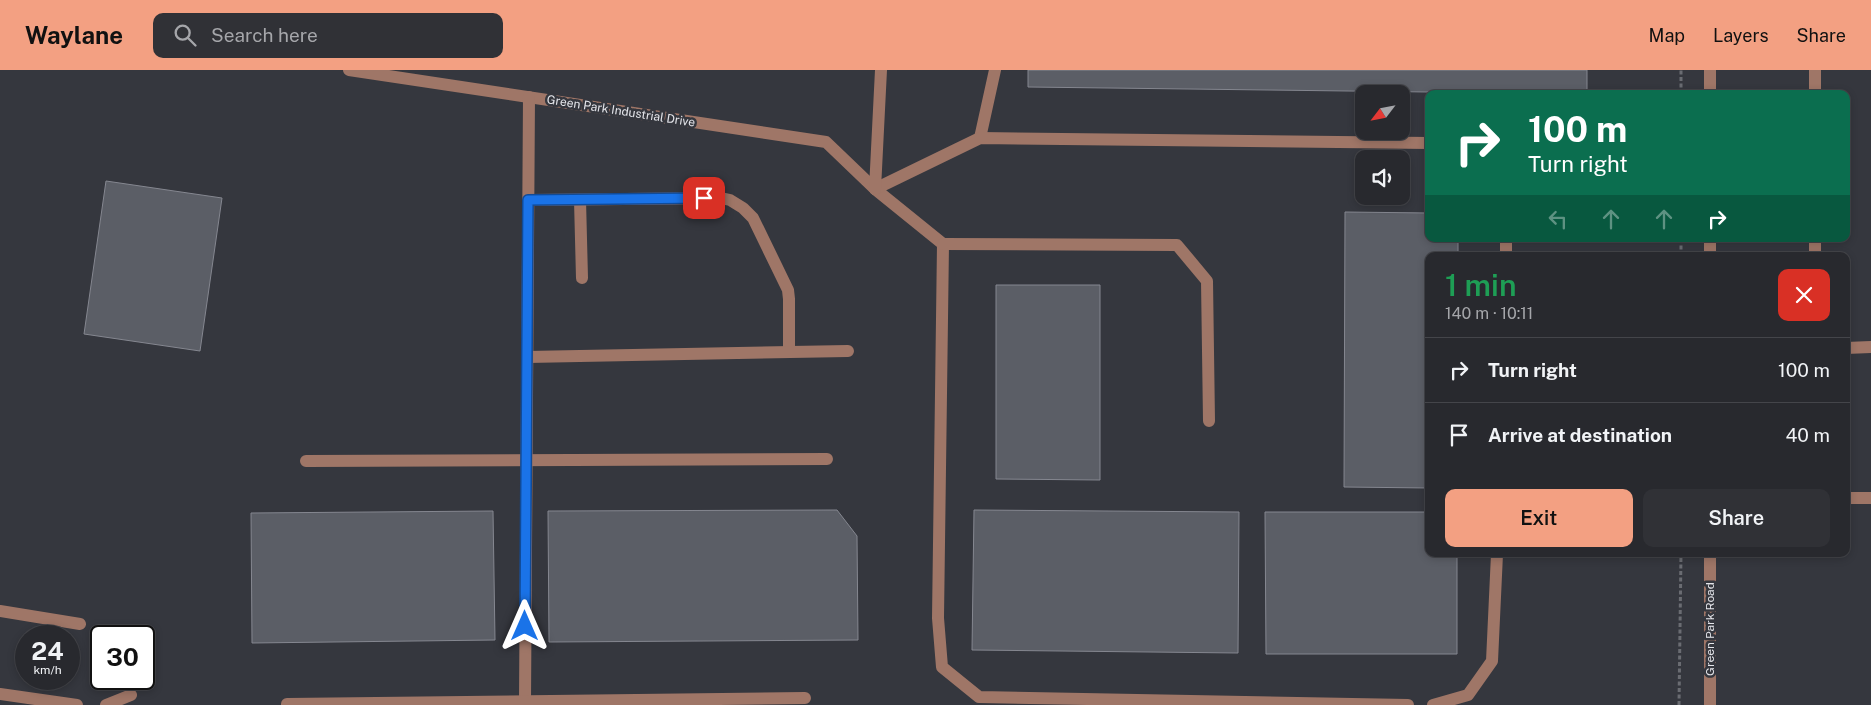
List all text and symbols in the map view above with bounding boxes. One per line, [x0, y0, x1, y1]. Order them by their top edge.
search box [153, 13, 503, 58]
text: Waylane [25, 21, 123, 49]
icon: search [171, 21, 199, 49]
text: Search here [211, 24, 318, 46]
text: Map [1649, 25, 1685, 46]
text: Layers [1713, 25, 1769, 46]
text: Share [1797, 25, 1846, 46]
north arrow [1355, 85, 1410, 140]
map controls [1355, 85, 1410, 205]
street label: Green Park Industrial Drive [546, 92, 696, 130]
text: 100 m [1528, 109, 1627, 150]
icon: right [1445, 110, 1510, 175]
button: sound [1355, 150, 1410, 205]
text: Turn right [1528, 151, 1628, 177]
pin [683, 177, 725, 219]
icon: arrive [690, 184, 718, 212]
icon: left [1544, 205, 1572, 233]
icon: ahead [1597, 205, 1625, 233]
icon: ahead [1650, 205, 1678, 233]
icon: right [1703, 205, 1731, 233]
text: 1 min [1445, 267, 1516, 303]
button: close [1778, 269, 1830, 321]
text: 140 m · 10:11 [1445, 304, 1533, 323]
icon: right [1445, 356, 1473, 384]
text: Turn right [1488, 359, 1577, 381]
text: 100 m [1778, 359, 1830, 381]
icon: arrive [1445, 421, 1473, 449]
text: Arrive at destination [1488, 424, 1672, 446]
text: 40 m [1785, 424, 1830, 446]
button: Exit [1445, 489, 1633, 547]
button: Share [1643, 489, 1830, 547]
street label: Green Park Road [1703, 582, 1717, 676]
position arrow [498, 599, 550, 651]
speed limit sign: 30 [90, 625, 155, 690]
text: 24 [31, 636, 64, 666]
text: km/h [33, 663, 62, 677]

